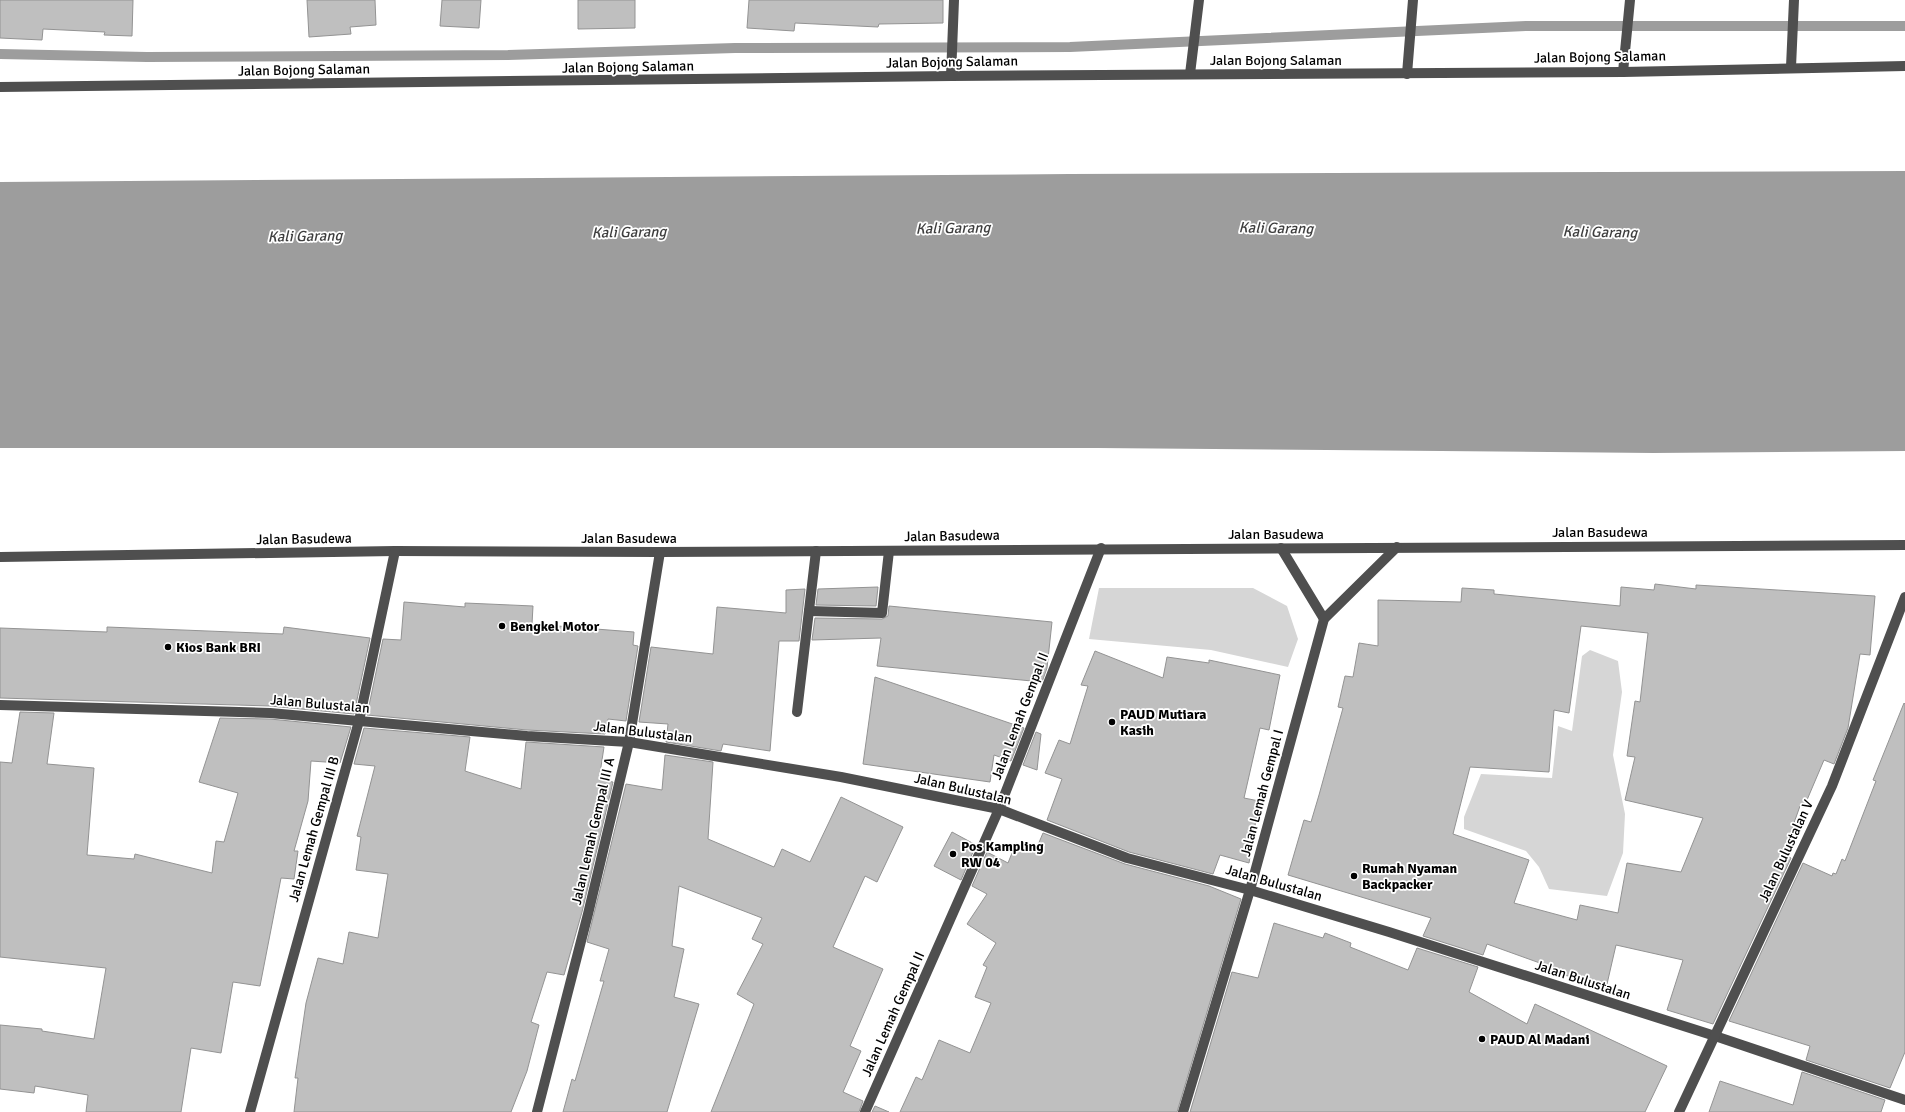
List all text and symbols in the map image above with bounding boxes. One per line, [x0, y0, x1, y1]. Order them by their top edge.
street label: Jalan Bojong Salaman [1534, 47, 1666, 67]
street label: Jalan Bojong Salaman [886, 52, 1018, 72]
street label: Jalan Bojong Salaman [1210, 52, 1342, 69]
street label: Jalan Bojong Salaman [562, 57, 694, 77]
street label: Jalan Bojong Salaman [238, 60, 370, 80]
water label: Kali Garang [916, 218, 992, 238]
water label: Kali Garang [1239, 218, 1315, 238]
water label: Kali Garang [592, 222, 668, 242]
water label: Kali Garang [1563, 222, 1639, 242]
water label: Kali Garang [268, 226, 344, 246]
street label: Jalan Basudewa [1552, 524, 1648, 541]
street label: Jalan Basudewa [1228, 526, 1324, 543]
street label: Jalan Basudewa [904, 527, 1000, 545]
street label: Jalan Basudewa [256, 530, 352, 548]
street label: Jalan Basudewa [581, 530, 677, 547]
place label: Bengkel Motor [510, 618, 600, 635]
marker: Bengkel Motor [497, 621, 507, 631]
place label: Kios Bank BRI [176, 639, 261, 656]
marker: Kios Bank BRI [163, 642, 173, 652]
street label: Jalan Lemah Gempal II [988, 650, 1052, 782]
street label: Jalan Bulustalan [270, 691, 370, 717]
place label: PAUD Mutiara Kasih [1120, 706, 1207, 739]
street label: Jalan Bulustalan [592, 717, 694, 747]
marker: PAUD Mutiara Kasih [1107, 717, 1117, 727]
street label: Jalan Lemah Gempal I [1237, 728, 1287, 858]
street label: Jalan Lemah Gempal III B [285, 754, 343, 904]
street label: Jalan Lemah Gempal III A [568, 755, 618, 906]
street label: Jalan Bulustalan [913, 770, 1013, 808]
street label: Jalan Bulustalan V [1755, 797, 1817, 905]
place label: Pos Kampling RW 04 [961, 838, 1044, 871]
marker: Pos Kampling RW 04 [948, 849, 958, 859]
place label: Rumah Nyaman Backpacker [1362, 860, 1457, 893]
street label: Jalan Bulustalan [1224, 861, 1324, 905]
marker: Rumah Nyaman Backpacker [1349, 871, 1359, 881]
street label: Jalan Lemah Gempal II [858, 949, 928, 1079]
street label: Jalan Bulustalan [1533, 957, 1633, 1003]
place label: PAUD Al Madani [1490, 1031, 1590, 1048]
marker: PAUD Al Madani [1477, 1034, 1487, 1044]

